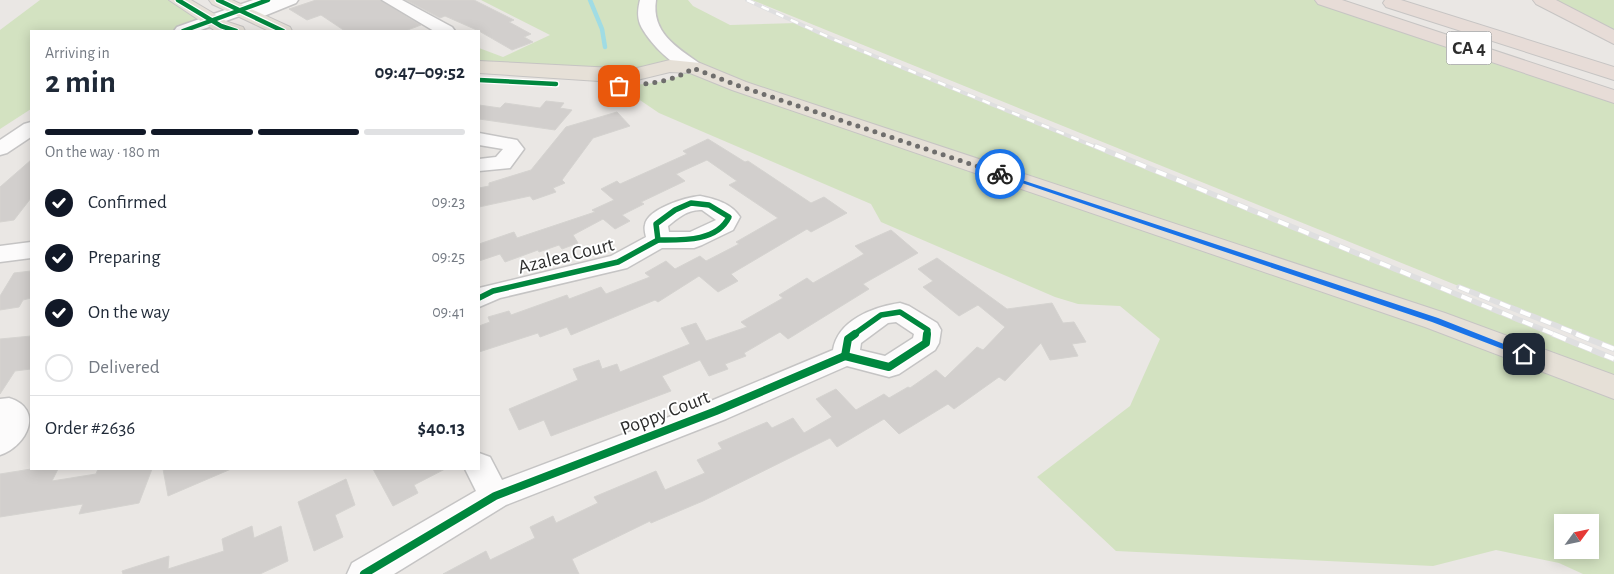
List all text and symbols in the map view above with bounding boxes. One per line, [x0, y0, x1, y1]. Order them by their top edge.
road number: CA 4 [1446, 32, 1492, 64]
text: Arriving in [45, 45, 110, 61]
text: 09:47–09:52 [374, 63, 465, 82]
pin [598, 65, 640, 107]
text: 2 min [45, 66, 116, 98]
icon: bag [605, 72, 633, 100]
text: On the way · 180 m [45, 144, 160, 160]
courier [975, 149, 1025, 199]
icon: bike [986, 160, 1014, 188]
icon: check [45, 189, 73, 217]
text: Confirmed [88, 193, 167, 212]
text: 09:23 [431, 194, 465, 210]
street label: Azalea Court [516, 234, 617, 278]
icon: check [45, 244, 73, 272]
text: Preparing [88, 248, 161, 267]
text: 09:25 [431, 249, 465, 265]
icon: check [45, 299, 73, 327]
text: On the way [88, 303, 170, 322]
text: 09:41 [432, 304, 465, 320]
pin [1503, 333, 1545, 375]
icon: home [1510, 340, 1538, 368]
text: Delivered [88, 358, 160, 377]
street label: Poppy Court [618, 387, 713, 439]
text: Order #2636 [45, 419, 135, 438]
text: $40.13 [418, 419, 465, 438]
north arrow [1554, 514, 1599, 559]
map controls [1554, 514, 1599, 559]

